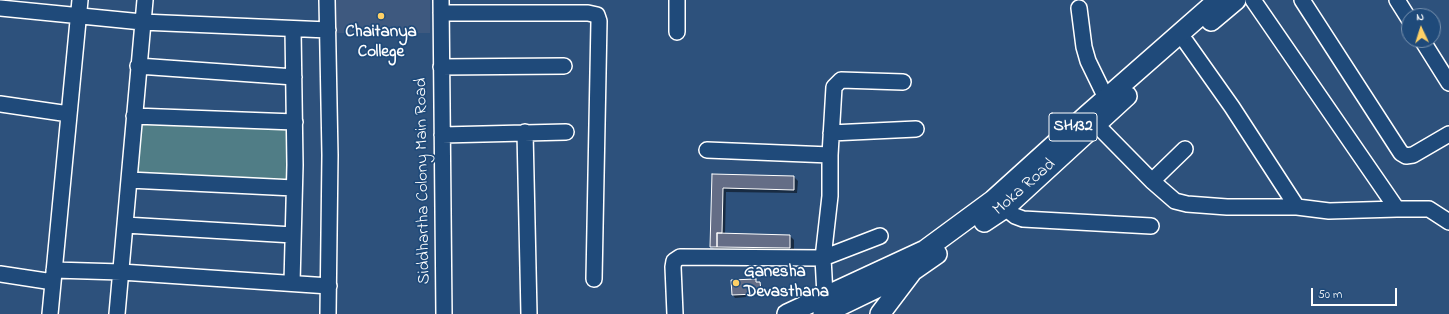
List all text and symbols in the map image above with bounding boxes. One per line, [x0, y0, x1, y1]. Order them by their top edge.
north arrow [1401, 8, 1441, 48]
text: N [1416, 9, 1425, 25]
marker: Chaitanya College [376, 11, 386, 21]
place label: Chaitanya College [345, 23, 417, 63]
street label: Siddhartha Colony Main Road [412, 78, 436, 284]
road number: SH132 [1049, 113, 1097, 141]
street label: Moka Road [989, 155, 1061, 221]
place label: Ganesha Devasthana [744, 263, 829, 303]
marker: Ganesha Devasthana [731, 278, 741, 288]
scale bar [1313, 280, 1399, 306]
text: 50 m [1318, 286, 1342, 304]

